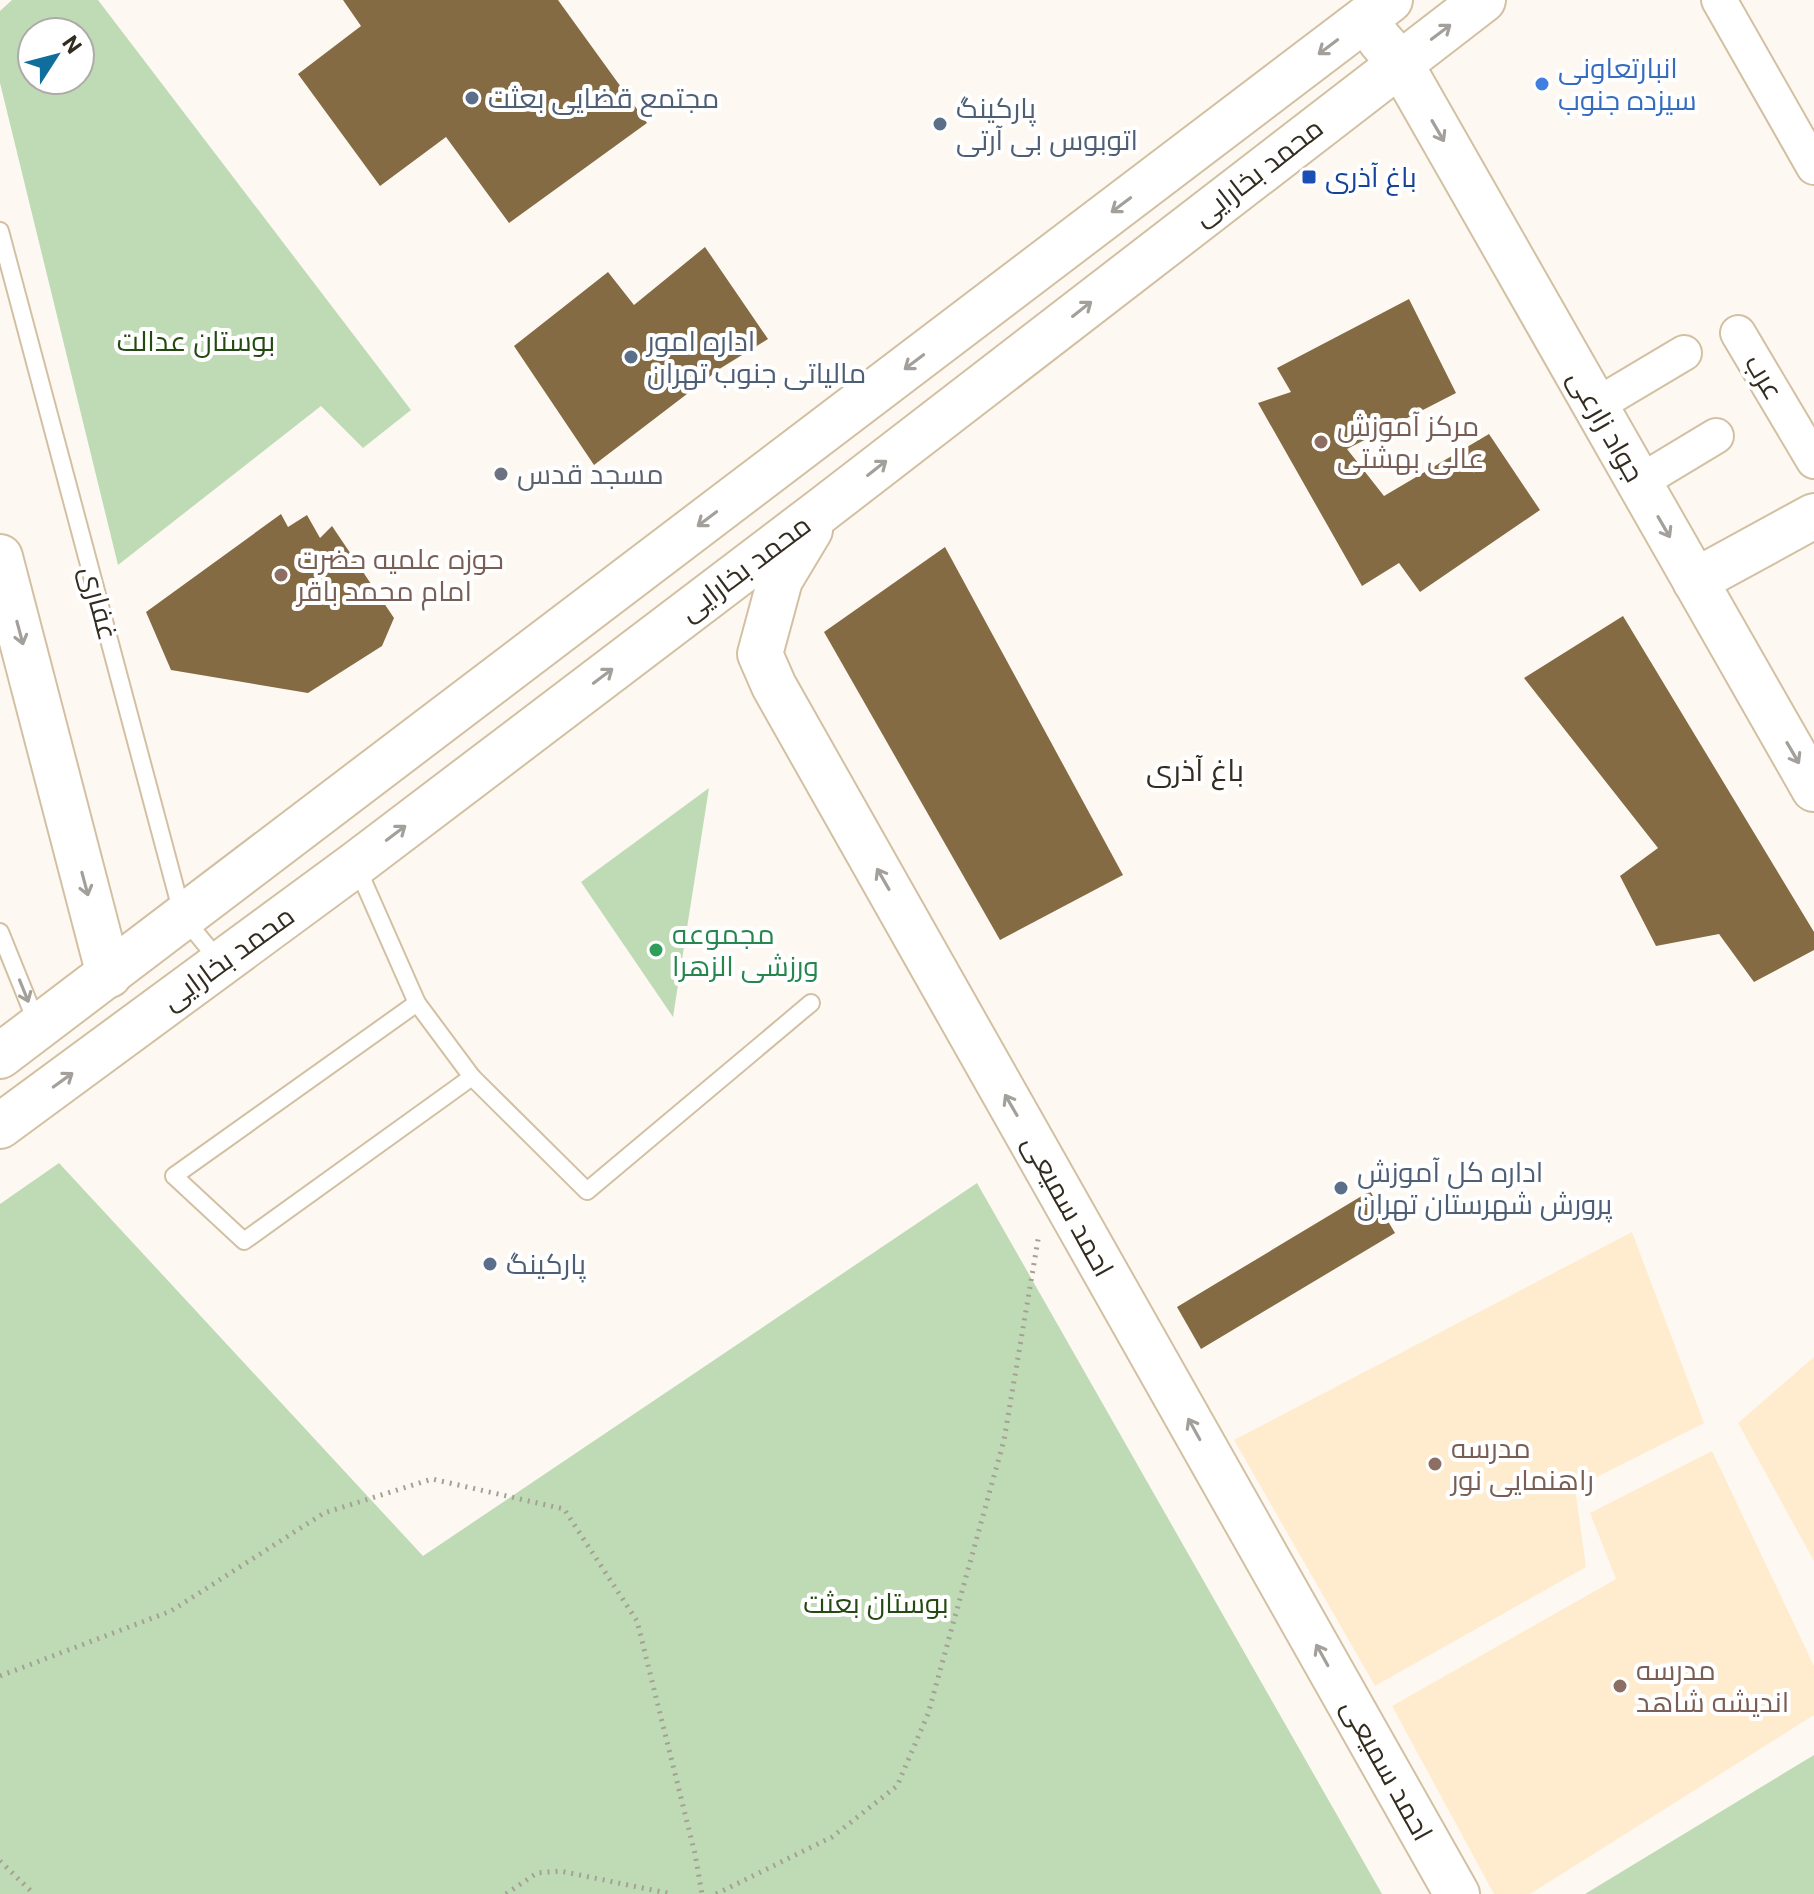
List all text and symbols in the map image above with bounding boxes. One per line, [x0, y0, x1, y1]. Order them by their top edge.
north arrow [16, 16, 96, 96]
one-way arrow [1430, 23, 1451, 40]
text: N [57, 31, 86, 58]
one-way arrow [1317, 39, 1339, 56]
place label: انبارتعاونی سیزده جنوب [1558, 52, 1697, 117]
marker: انبارتعاونی سیزده جنوب [1533, 75, 1551, 93]
place label: مجتمع قضایی بعثت [488, 82, 719, 117]
marker: مجتمع قضایی بعثت [463, 89, 481, 107]
place label: پارکینگ اتوبوس بی آرتی [956, 92, 1138, 157]
street label: محمد بخارایی [1187, 111, 1329, 233]
marker: پارکینگ اتوبوس بی آرتی [931, 115, 949, 133]
one-way arrow [1430, 119, 1446, 142]
place label: باغ آذری [1325, 161, 1417, 196]
marker: باغ آذری [1300, 168, 1318, 186]
one-way arrow [1110, 196, 1132, 213]
one-way arrow [1071, 300, 1092, 317]
park label: بوستان عدالت [117, 325, 275, 358]
place label: اداره امور مالیاتی جنوب تهران [645, 325, 866, 390]
marker: اداره امور مالیاتی جنوب تهران [622, 348, 640, 366]
street label: عرب [1738, 348, 1790, 406]
one-way arrow [903, 353, 925, 370]
street label: جواد زارعی [1561, 364, 1651, 488]
place label: مرکز آموزش عالی بهشتی [1337, 410, 1484, 475]
marker: مرکز آموزش عالی بهشتی [1312, 433, 1330, 451]
place label: مسجد قدس [517, 458, 664, 491]
one-way arrow [866, 459, 887, 476]
marker: مسجد قدس [492, 465, 510, 483]
street label: محمد بخارایی [673, 508, 817, 628]
one-way arrow [696, 511, 718, 528]
one-way arrow [1656, 515, 1672, 538]
place label: حوزه علمیه حضرت امام محمد باقر [295, 543, 504, 611]
street label: غفاری [73, 562, 125, 644]
marker: حوزه علمیه حضرت امام محمد باقر [272, 566, 290, 584]
one-way arrow [13, 619, 28, 645]
one-way arrow [592, 668, 613, 685]
one-way arrow [1785, 741, 1801, 764]
district label: باغ آذری [1146, 753, 1244, 791]
one-way arrow [385, 825, 406, 842]
one-way arrow [875, 868, 891, 891]
one-way arrow [78, 871, 93, 897]
street label: محمد بخارایی [155, 899, 301, 1017]
place label: مجموعه ورزشی الزهرا [672, 918, 819, 983]
marker: مجموعه ورزشی الزهرا [647, 941, 665, 959]
one-way arrow [18, 978, 32, 1003]
one-way arrow [52, 1072, 73, 1089]
one-way arrow [1003, 1094, 1019, 1117]
street label: احمد سمیعی [1016, 1129, 1120, 1283]
place label: اداره کل آموزش پرورش شهرستان تهران [1357, 1156, 1613, 1223]
marker: اداره کل آموزش پرورش شهرستان تهران [1332, 1179, 1350, 1197]
place label: پارکینگ [506, 1248, 586, 1283]
marker: پارکینگ [481, 1255, 499, 1273]
one-way arrow [1186, 1418, 1202, 1441]
place label: مدرسه راهنمایی نور [1449, 1432, 1594, 1497]
marker: مدرسه راهنمایی نور [1426, 1455, 1444, 1473]
park label: بوستان بعثت [803, 1587, 949, 1620]
one-way arrow [1314, 1644, 1329, 1668]
place label: مدرسه اندیشه شاهد [1636, 1654, 1789, 1719]
marker: مدرسه اندیشه شاهد [1611, 1677, 1629, 1695]
street label: احمد سمیعی [1335, 1693, 1439, 1847]

